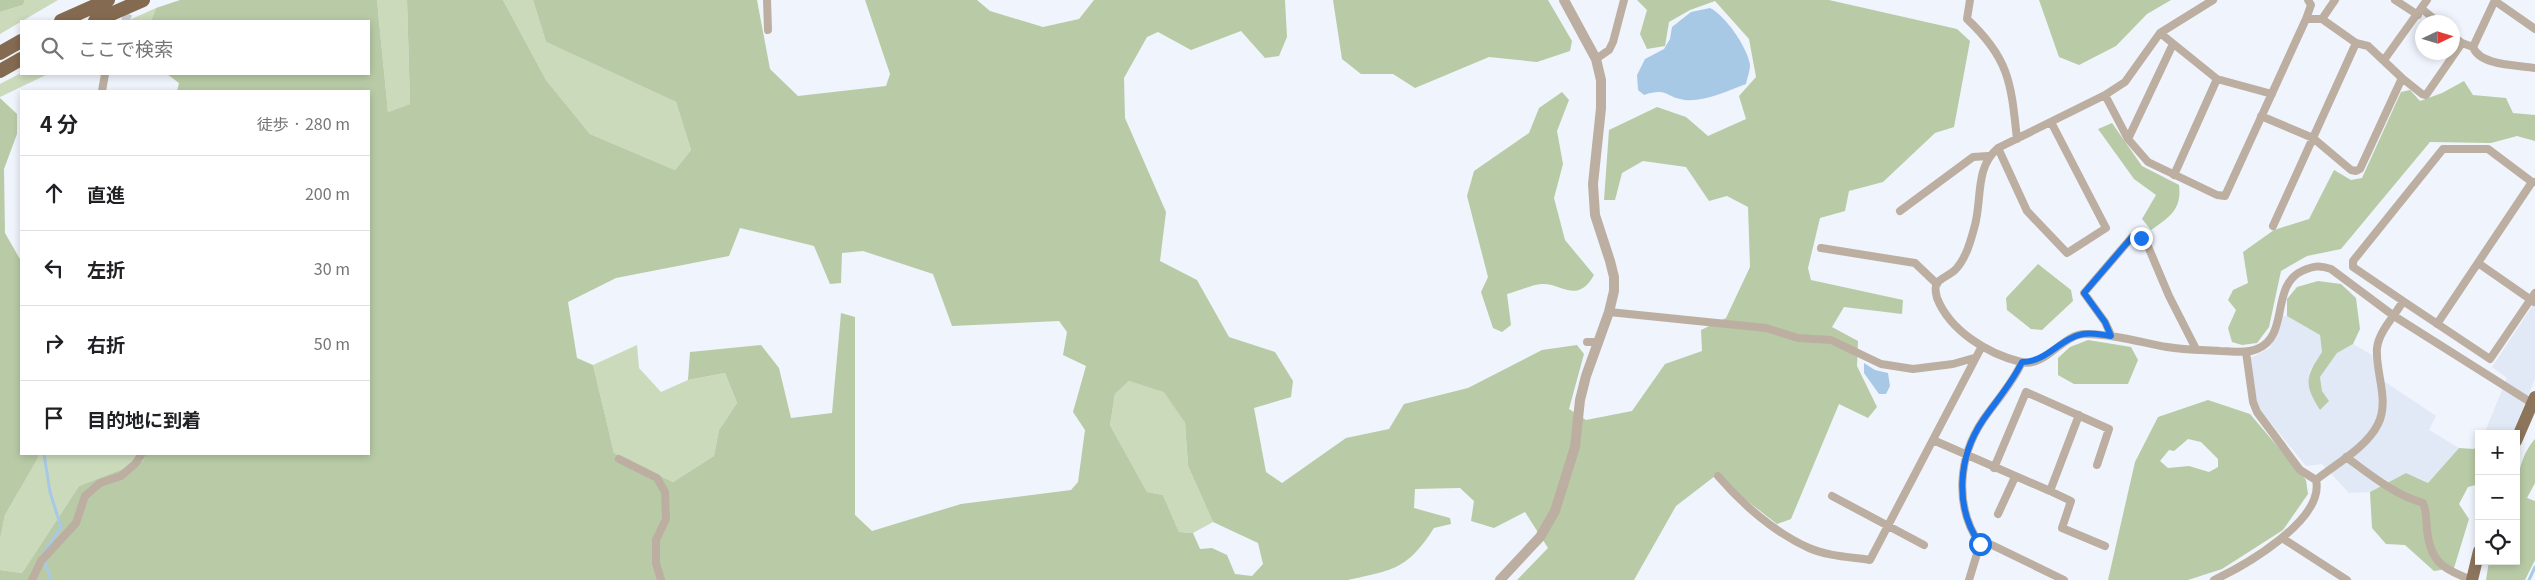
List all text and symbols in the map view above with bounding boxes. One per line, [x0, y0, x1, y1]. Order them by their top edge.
north arrow [2415, 15, 2460, 60]
search box [20, 20, 370, 75]
icon: search [38, 34, 66, 62]
text: ここで検索 [78, 34, 173, 61]
text: 4 分 [40, 108, 78, 138]
text: 徒歩 · 280 m [257, 111, 350, 135]
icon: ahead [40, 179, 68, 207]
text: 直進 [87, 180, 125, 207]
text: 200 m [305, 181, 350, 205]
route end [2130, 227, 2153, 250]
icon: left [40, 254, 68, 282]
text: 左折 [87, 255, 125, 282]
text: 30 m [314, 256, 350, 280]
icon: right [40, 329, 68, 357]
text: 右折 [87, 330, 125, 357]
text: 50 m [314, 331, 350, 355]
icon: arrive [40, 404, 68, 432]
text: 目的地に到着 [87, 405, 201, 432]
map controls [2475, 430, 2520, 565]
button: + [2475, 430, 2520, 475]
button: − [2475, 475, 2520, 520]
button: locate [2475, 520, 2520, 565]
route start [1969, 533, 1992, 556]

